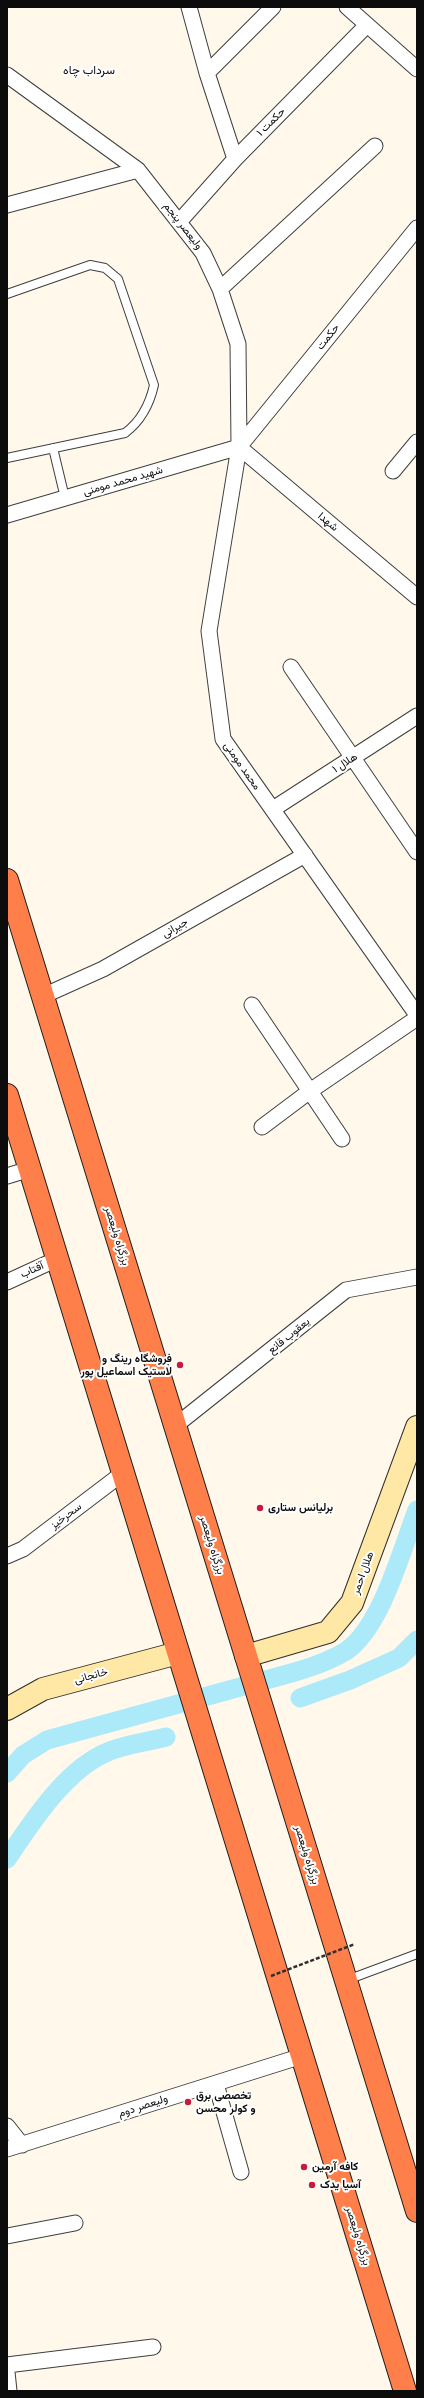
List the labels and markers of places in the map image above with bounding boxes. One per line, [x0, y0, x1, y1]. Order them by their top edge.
place label: فروشگاه رینگ و لاستیک اسماعیل پور [81, 1352, 172, 1378]
marker: فروشگاه رینگ و لاستیک اسماعیل پور [175, 1360, 185, 1370]
place label: برلیانس ستاری [268, 1501, 333, 1515]
marker: برلیانس ستاری [255, 1503, 265, 1513]
place label: تخصصی برق و کولر محسن [196, 2089, 255, 2115]
marker: تخصصی برق و کولر محسن [183, 2097, 193, 2107]
place label: کافه آرمین [312, 2160, 358, 2174]
marker: کافه آرمین [299, 2162, 309, 2172]
place label: آسیا یدک [320, 2178, 361, 2192]
marker: آسیا یدک [307, 2180, 317, 2190]

